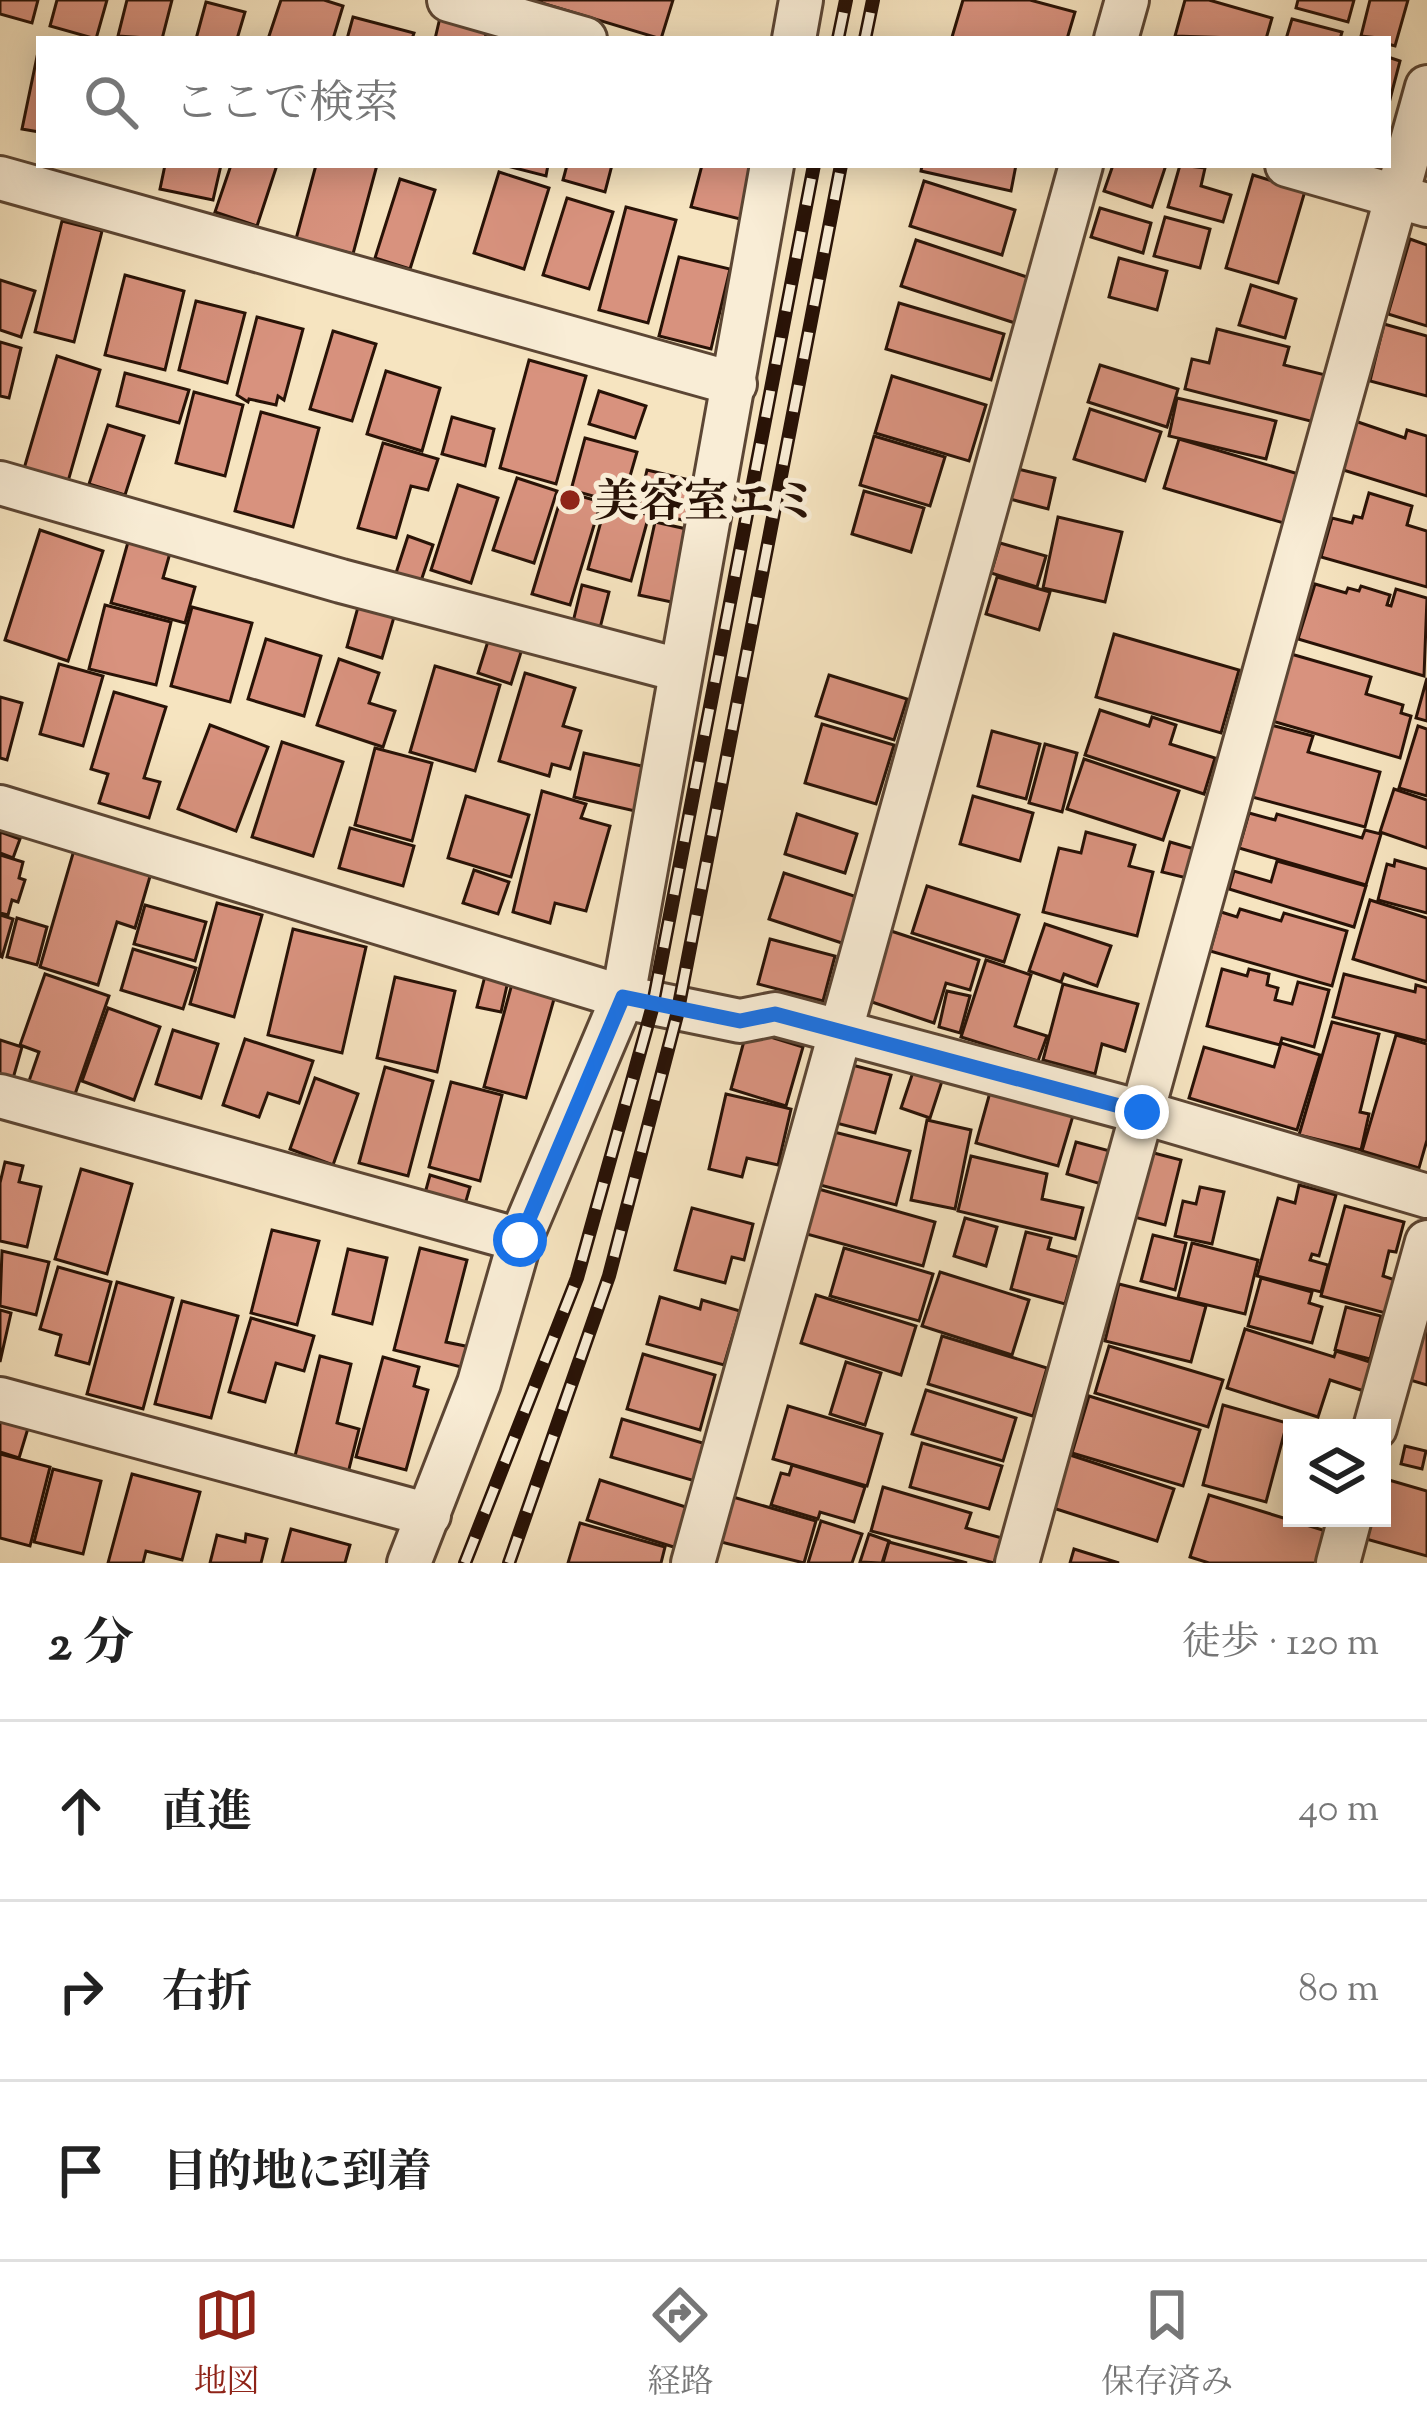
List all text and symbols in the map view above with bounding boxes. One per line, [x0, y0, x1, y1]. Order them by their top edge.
search box [36, 36, 1391, 168]
icon: search [78, 69, 144, 135]
text: ここで検索 [174, 74, 399, 139]
place label: 美容室エミ [594, 473, 819, 538]
marker: 美容室エミ [557, 487, 583, 513]
route end [1115, 1085, 1169, 1139]
route start [493, 1213, 547, 1267]
map controls [1283, 1419, 1391, 1527]
button: layers [1283, 1419, 1391, 1527]
text: 2 分 [48, 1610, 134, 1683]
text: 徒歩 · 120 m [1182, 1617, 1379, 1673]
icon: ahead [48, 1778, 114, 1844]
text: 直進 [162, 1783, 252, 1848]
text: 40 m [1299, 1783, 1379, 1839]
icon: right [48, 1958, 114, 2024]
text: 右折 [162, 1963, 252, 2028]
text: 80 m [1298, 1963, 1379, 2019]
icon: arrive [48, 2138, 114, 2204]
text: 目的地に到着 [162, 2143, 432, 2208]
tab: 地図 [194, 2282, 260, 2408]
tab: 経路 [647, 2282, 713, 2408]
tab: 保存済み [1101, 2282, 1233, 2408]

